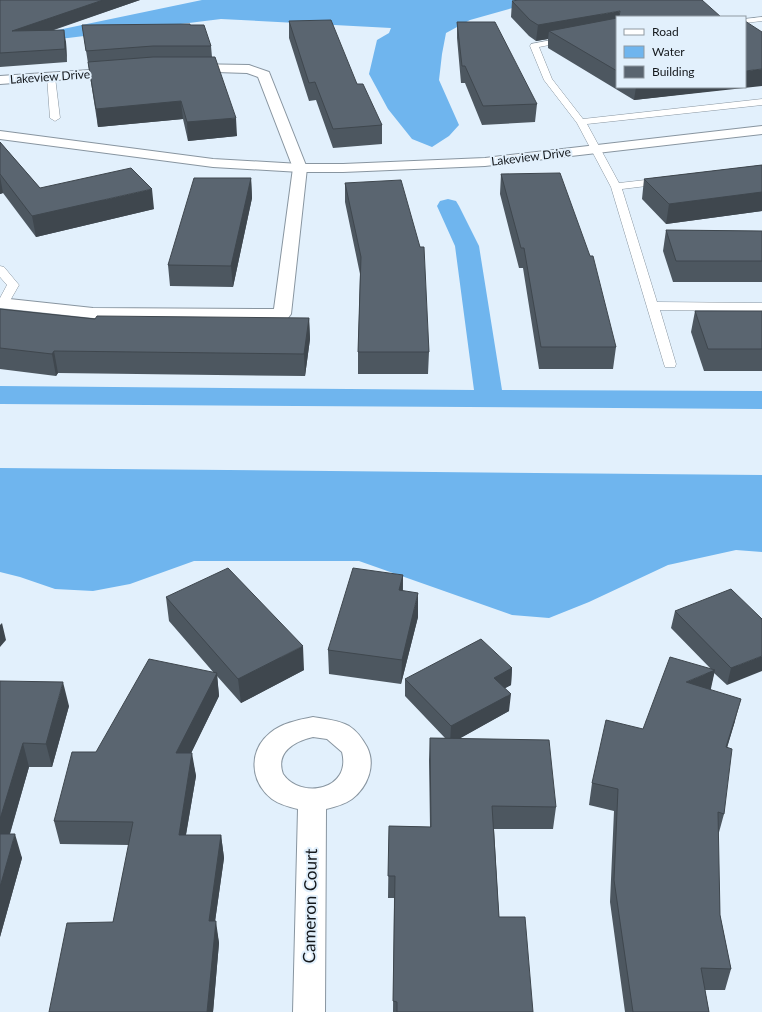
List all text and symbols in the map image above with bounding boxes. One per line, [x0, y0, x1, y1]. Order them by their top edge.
legend [616, 16, 746, 88]
text: Road [652, 24, 679, 39]
text: Water [652, 44, 685, 59]
text: Building [652, 64, 695, 79]
street label: Lakeview Drive [9, 66, 91, 87]
street label: Lakeview Drive [490, 144, 572, 169]
street label: Cameron Court [298, 848, 321, 964]

